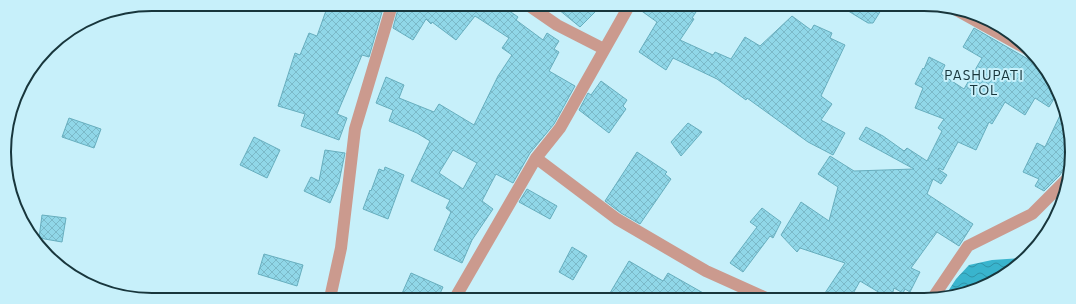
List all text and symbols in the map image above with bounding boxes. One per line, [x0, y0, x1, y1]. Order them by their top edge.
district label: PASHUPATI TOL [944, 67, 1024, 98]

